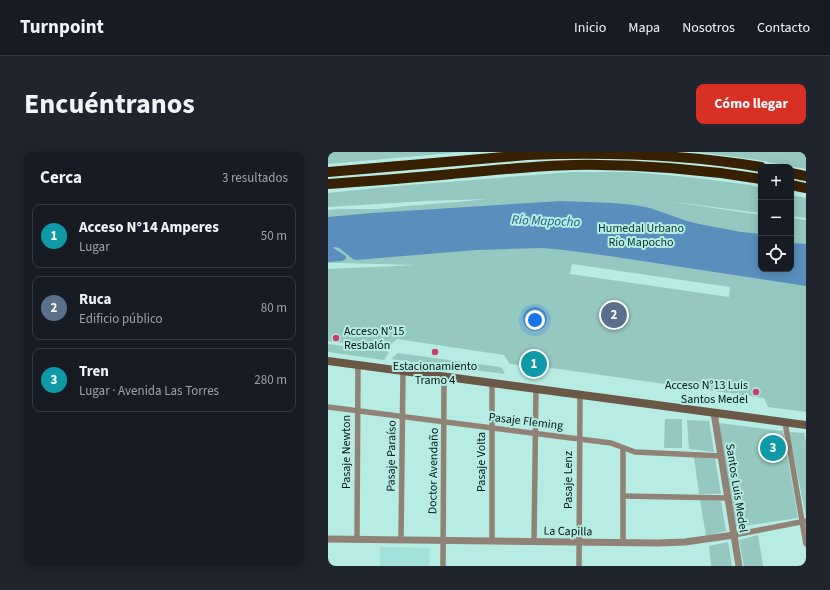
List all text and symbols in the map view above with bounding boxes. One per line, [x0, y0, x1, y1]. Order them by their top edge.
text: Turnpoint [20, 14, 104, 41]
text: Inicio [574, 18, 606, 38]
text: Mapa [628, 18, 660, 38]
text: Nosotros [682, 18, 735, 38]
text: Contacto [757, 18, 810, 38]
text: Encuéntranos [24, 84, 195, 124]
button: Cómo llegar [696, 84, 806, 124]
map controls [758, 164, 794, 272]
button: + [758, 164, 794, 200]
text: Cerca [40, 166, 82, 190]
text: 3 resultados [222, 169, 288, 187]
button: − [758, 200, 794, 236]
water label: Río Mapocho [511, 211, 581, 231]
text: Acceso N°14 Amperes [79, 217, 219, 238]
park label: Humedal Urbano Río Mapocho [598, 220, 684, 251]
text: 1 [51, 227, 57, 245]
text: 50 m [261, 227, 287, 245]
button: locate [758, 236, 794, 272]
text: Lugar [79, 238, 110, 256]
text: Ruca [79, 289, 112, 310]
text: 2 [51, 299, 57, 317]
text: 80 m [261, 299, 287, 317]
pin: 2 [601, 300, 627, 330]
text: Edificio público [79, 310, 163, 328]
your location [525, 310, 545, 330]
place label: Acceso N°15 Resbalón [344, 323, 405, 354]
marker: Acceso N°15 Resbalón [331, 333, 341, 343]
marker: Estacionamiento Tramo 4 [430, 347, 440, 357]
pin: 1 [521, 349, 547, 379]
place label: Estacionamiento Tramo 4 [393, 358, 477, 389]
text: Tren [79, 361, 109, 382]
text: 3 [51, 371, 57, 389]
text: 280 m [254, 371, 287, 389]
place label: Acceso N°13 Luis Santos Medel [665, 377, 748, 408]
text: Lugar · Avenida Las Torres [79, 382, 219, 400]
marker: Acceso N°13 Luis Santos Medel [751, 387, 761, 397]
street label: Pasaje Fleming [488, 408, 564, 435]
street label: Pasaje Newton [338, 415, 355, 489]
street label: Pasaje Paraíso [382, 420, 401, 492]
street label: Doctor Avendaño [424, 428, 443, 514]
street label: Pasaje Volta [473, 432, 490, 492]
pin: 3 [760, 433, 786, 463]
street label: Santos Luis Medel [721, 442, 752, 534]
street label: Pasaje Lenz [560, 451, 577, 509]
street label: La Capilla [543, 523, 593, 540]

